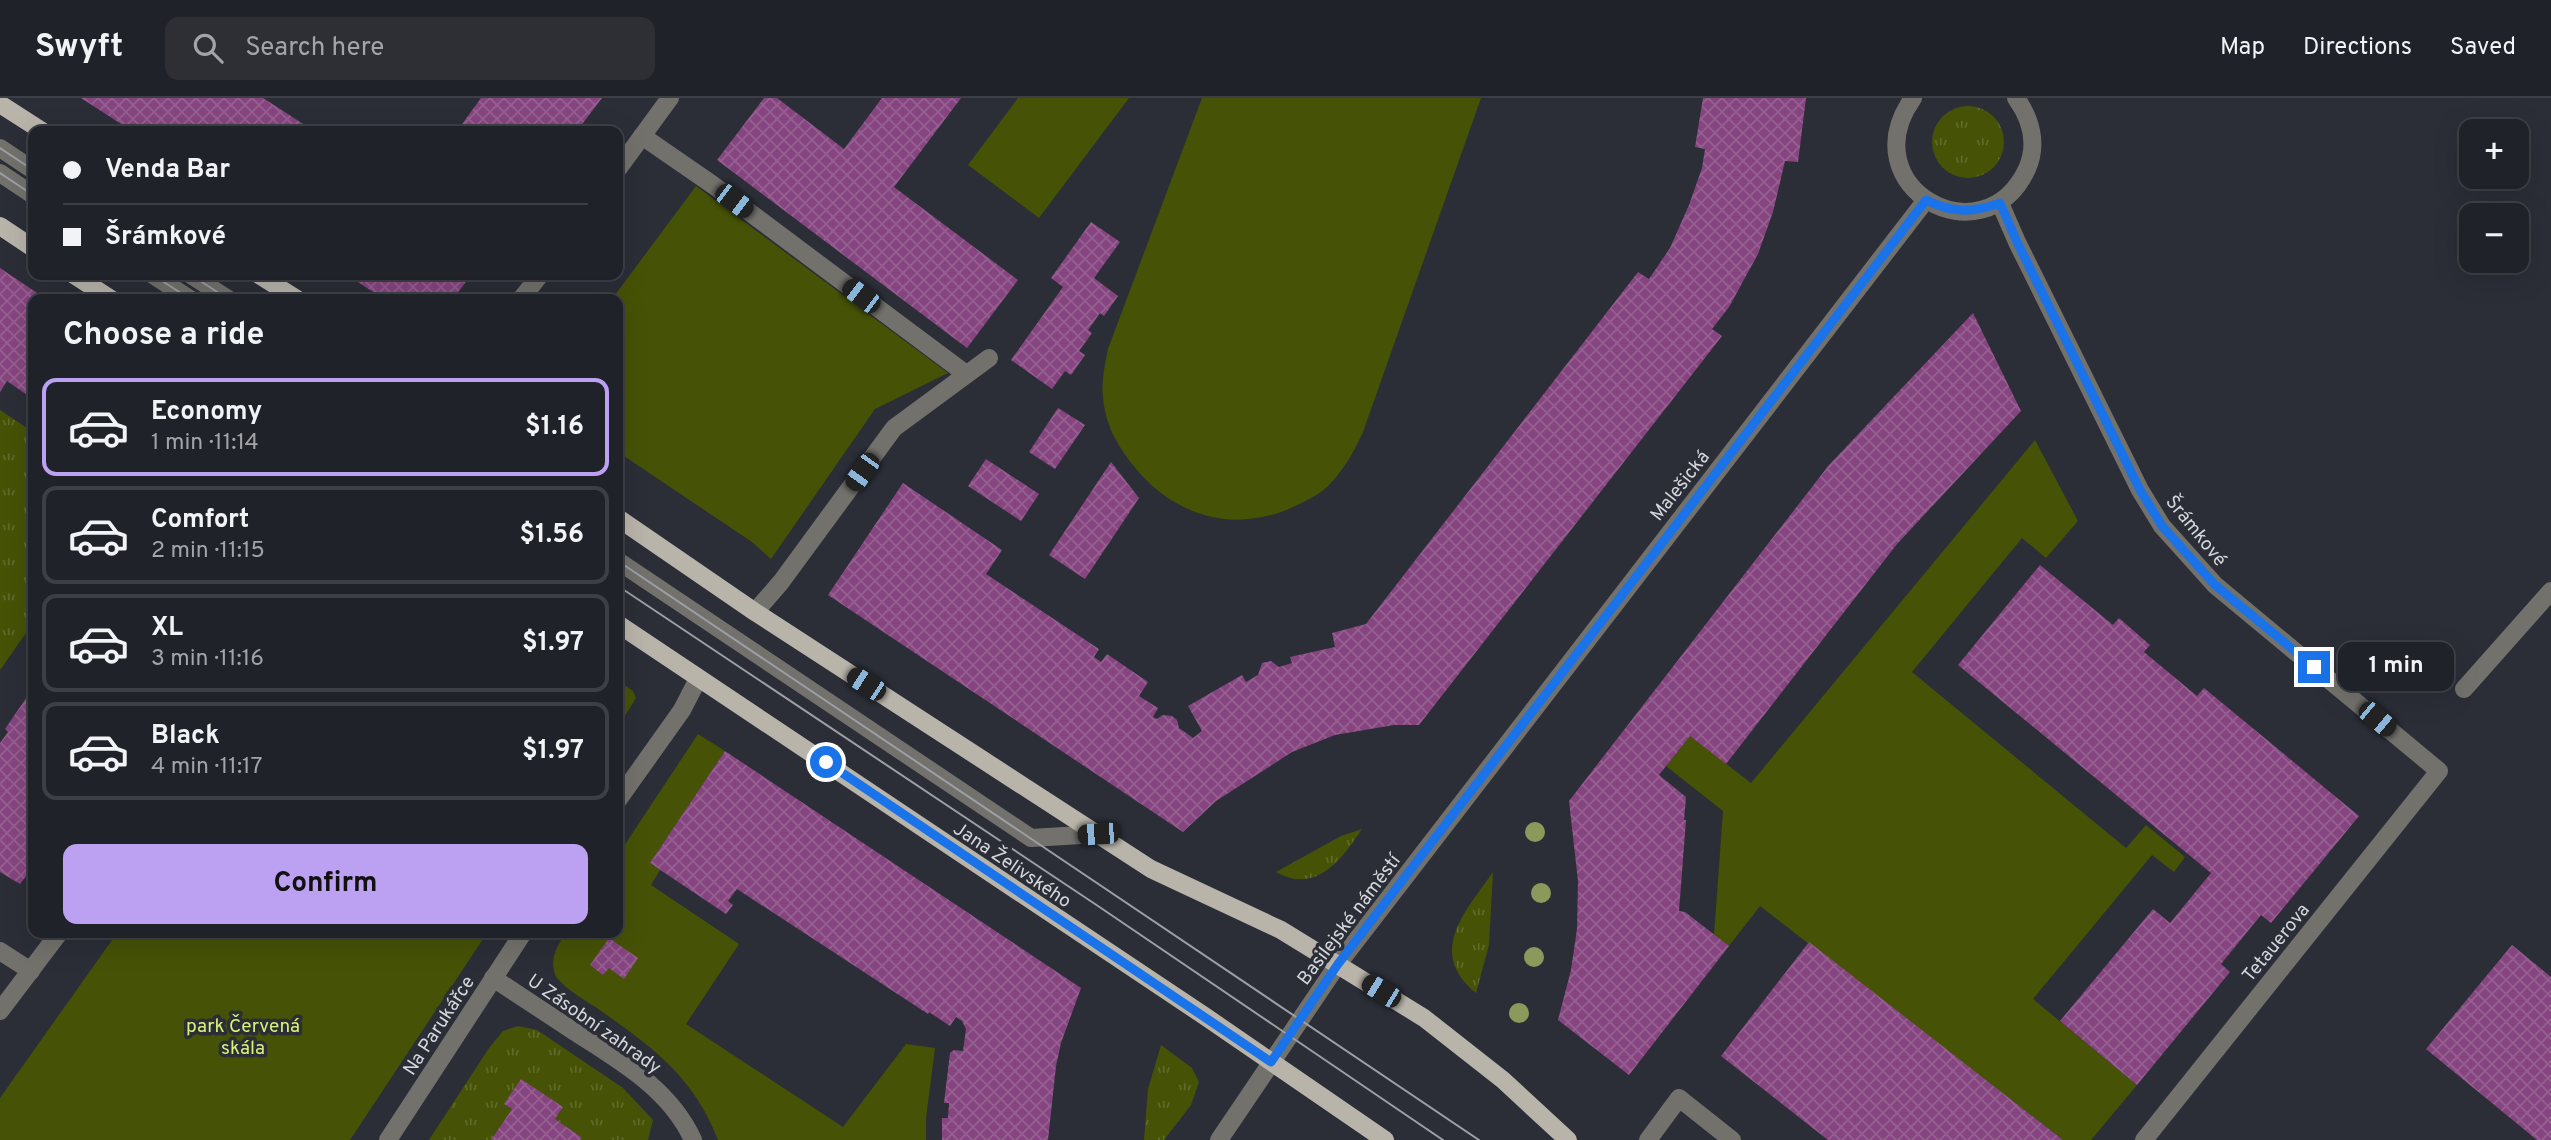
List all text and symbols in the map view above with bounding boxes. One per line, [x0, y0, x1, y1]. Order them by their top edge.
search box [165, 17, 655, 80]
text: Swyft [35, 27, 123, 69]
icon: search [189, 29, 227, 67]
text: Search here [245, 32, 384, 65]
text: Map [2220, 33, 2265, 63]
text: Directions [2303, 33, 2412, 63]
text: Saved [2450, 33, 2516, 63]
map controls [2459, 119, 2529, 273]
button: + [2459, 119, 2529, 189]
text: Venda Bar [105, 154, 230, 187]
car [711, 180, 758, 222]
button: − [2459, 203, 2529, 273]
text: Šrámkové [105, 221, 226, 254]
car [838, 275, 885, 317]
text: Choose a ride [63, 316, 264, 356]
icon: car [67, 396, 130, 459]
text: Economy [151, 396, 262, 429]
text: $1.16 [525, 411, 584, 444]
text: 1 min · 11:14 [151, 429, 259, 458]
street label: Malešická [1646, 446, 1716, 526]
car [842, 449, 883, 495]
street label: Šrámkové [2159, 490, 2232, 572]
icon: car [67, 504, 130, 567]
text: Comfort [151, 504, 249, 537]
text: $1.56 [520, 519, 584, 552]
text: 2 min · 11:15 [151, 537, 265, 566]
icon: car [67, 612, 130, 675]
text: XL [151, 612, 183, 645]
text: $1.97 [522, 627, 584, 660]
callout: 1 min [2338, 642, 2454, 692]
text: 3 min · 11:16 [151, 645, 264, 674]
route end [2298, 651, 2330, 683]
text: 1 min [2368, 652, 2424, 681]
car [843, 664, 890, 704]
car [2355, 697, 2400, 741]
icon: car [67, 720, 130, 783]
text: Black [151, 720, 220, 753]
text: $1.97 [522, 735, 584, 768]
route start [810, 746, 842, 778]
text: 4 min · 11:17 [151, 753, 263, 782]
street label: Jana Želivského [948, 816, 1076, 914]
car [1077, 822, 1120, 846]
button: Confirm [63, 844, 588, 924]
street label: Basilejské náměstí [1293, 848, 1408, 990]
street label: Tetauerova [2238, 899, 2316, 987]
street label: U Zásobní zahrady [522, 969, 666, 1080]
car [1358, 971, 1405, 1011]
street label: Na Parukářce [399, 972, 481, 1080]
park label: park Červená skála [186, 1014, 300, 1061]

